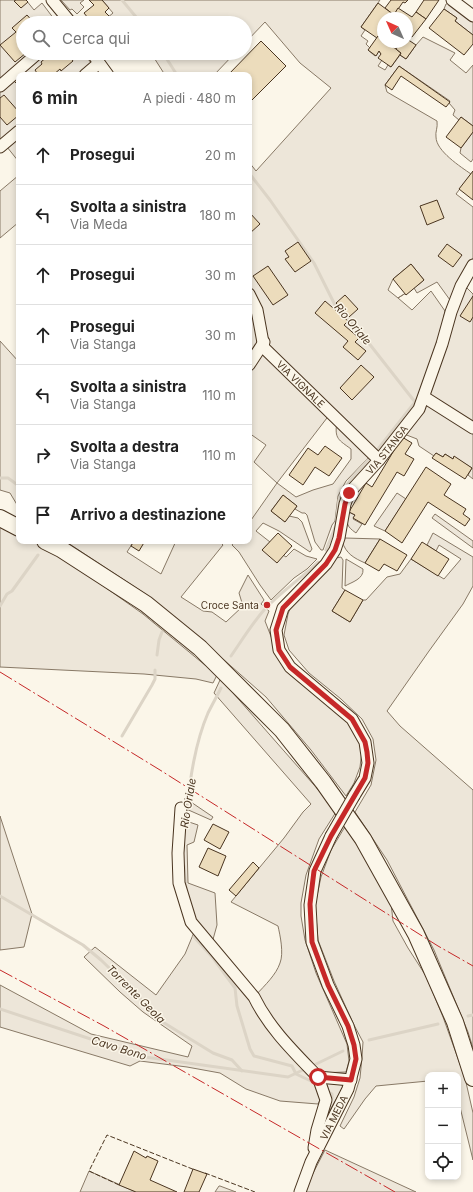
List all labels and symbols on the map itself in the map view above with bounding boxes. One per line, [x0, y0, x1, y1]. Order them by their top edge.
north arrow [377, 12, 413, 48]
water label: Rio Oriale [331, 300, 375, 348]
street label: VIA VIGNALE [274, 358, 327, 410]
street label: VIA STANGA [363, 423, 410, 477]
route end [340, 484, 358, 502]
place label: Croce Santa [201, 599, 259, 611]
marker: Croce Santa [262, 600, 272, 610]
water label: Rio Oriale [177, 777, 199, 829]
water label: Torrente Geola [104, 962, 169, 1027]
water label: Cavo Bono [90, 1033, 149, 1063]
route start [309, 1068, 327, 1086]
street label: VIA MEDA [317, 1093, 350, 1142]

